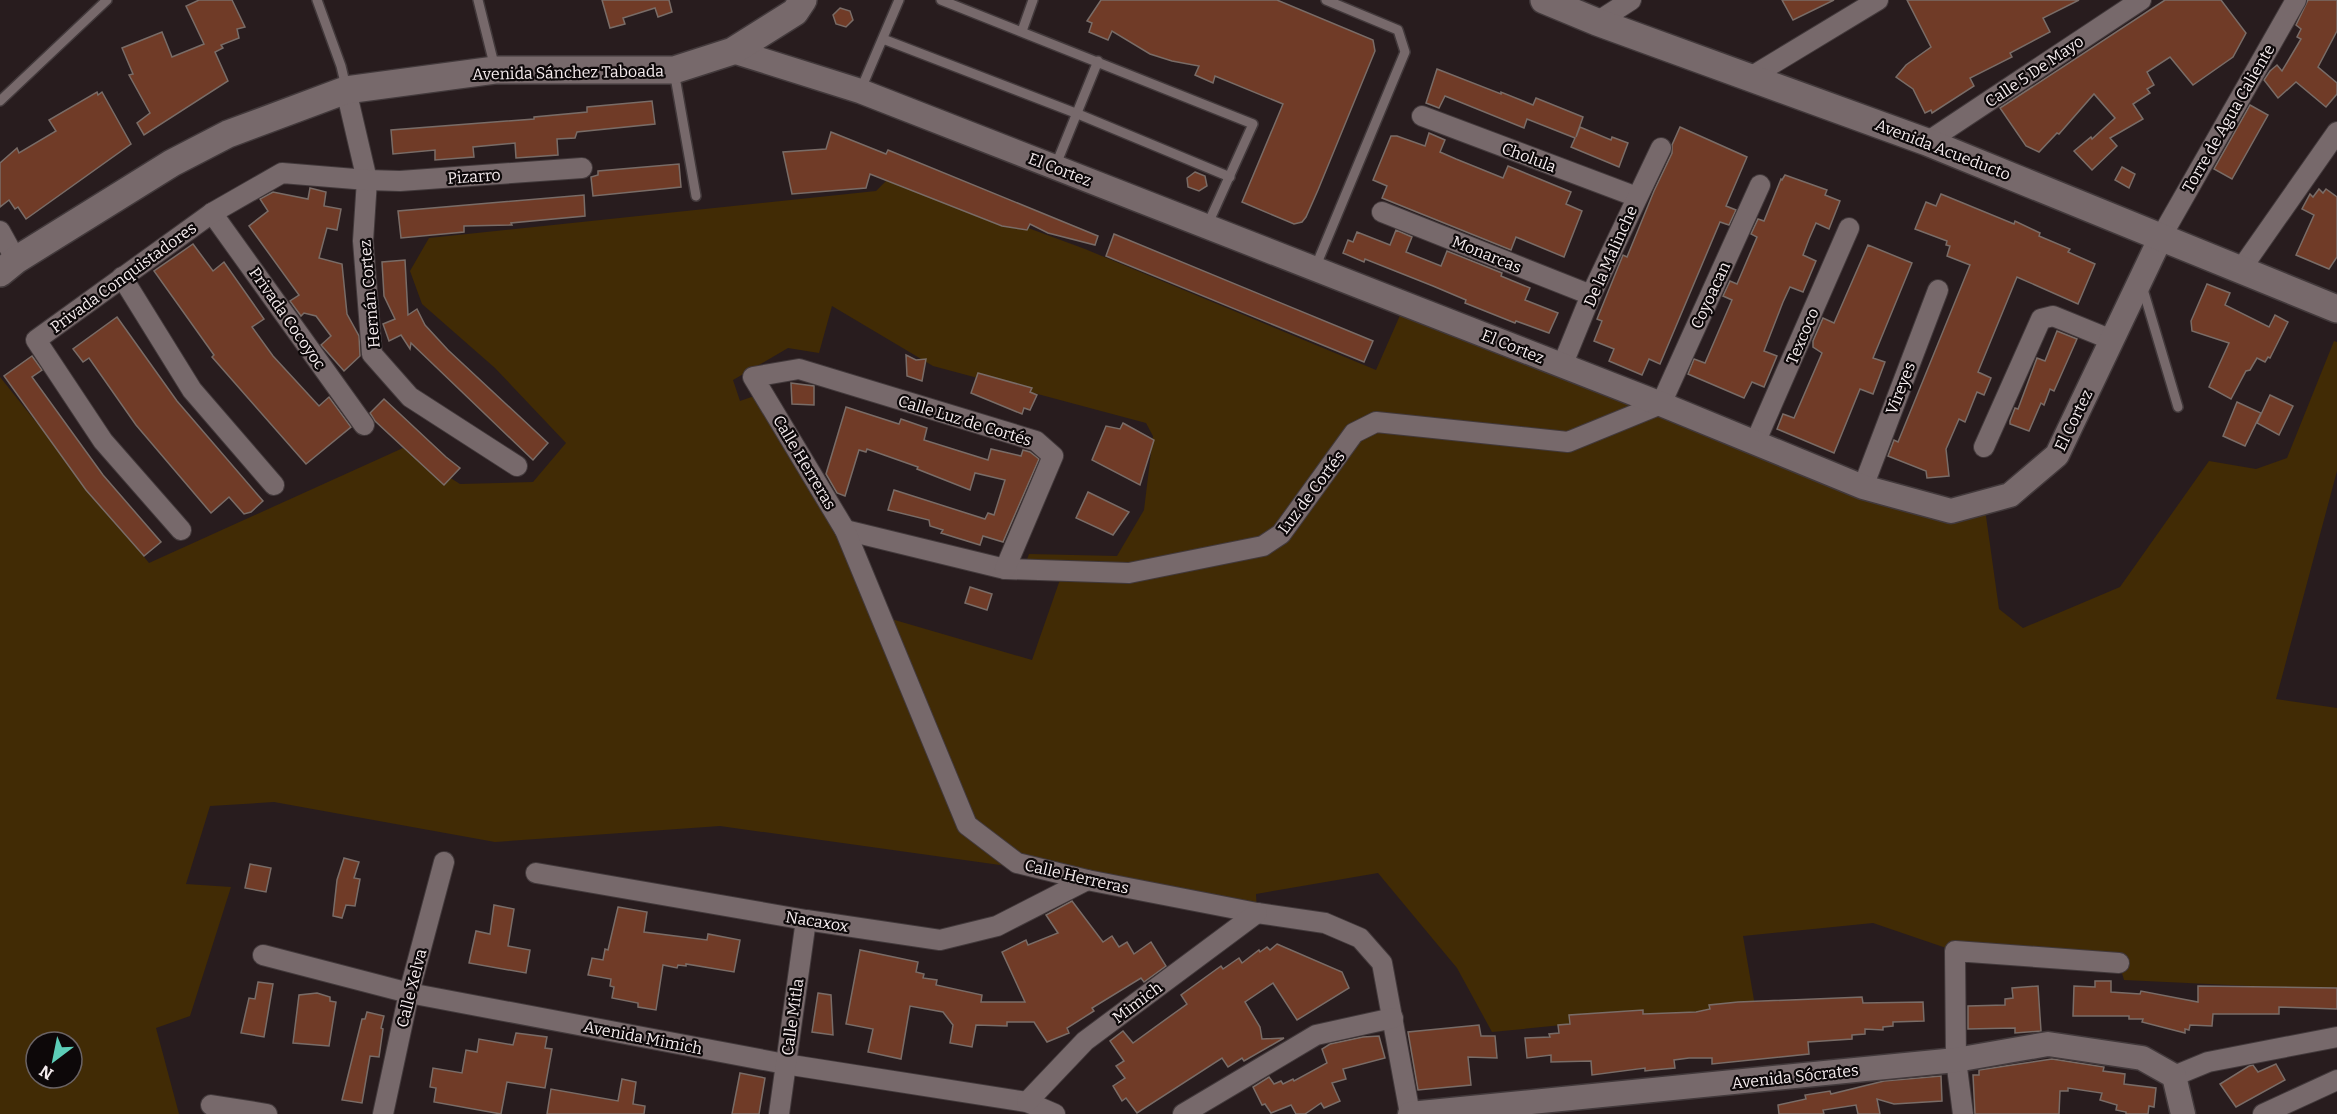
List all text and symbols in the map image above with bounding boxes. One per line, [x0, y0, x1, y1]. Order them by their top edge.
street label: Calle 5 De Mayo [1981, 32, 2087, 111]
street label: Torre de Agua Caliente [2178, 41, 2279, 196]
street label: Avenida Sánchez Taboada [472, 61, 664, 84]
street label: Avenida Acueducto [1872, 115, 2013, 184]
street label: Cholula [1499, 138, 1559, 177]
street label: El Cortez [1026, 149, 1094, 190]
street label: Pizarro [447, 165, 501, 188]
street label: De la Malinche [1580, 203, 1641, 310]
street label: Privada Conquistadores [47, 218, 200, 337]
street label: Monarcas [1449, 232, 1524, 277]
street label: Hernán Cortez [355, 239, 384, 349]
street label: Coyoacan [1687, 259, 1734, 332]
street label: Privada Cocoyoc [245, 264, 330, 373]
street label: Texcoco [1782, 305, 1823, 367]
street label: El Cortez [1479, 325, 1547, 368]
street label: Vireyes [1882, 359, 1919, 417]
street label: El Cortez [2050, 386, 2097, 454]
street label: Calle Luz de Cortés [896, 391, 1034, 450]
street label: Calle Herreras [769, 412, 840, 513]
street label: Luz de Cortés [1274, 447, 1349, 537]
street label: Calle Herreras [1023, 855, 1131, 898]
street label: Nacaxox [784, 907, 850, 936]
street label: Calle Xelva [393, 947, 430, 1029]
street label: Calle Mitla [778, 977, 807, 1057]
street label: Mimich [1109, 978, 1166, 1027]
street label: Avenida Mimich [582, 1017, 704, 1058]
north arrow [24, 1030, 84, 1090]
street label: Avenida Sócrates [1731, 1060, 1859, 1093]
text: N [36, 1061, 57, 1084]

